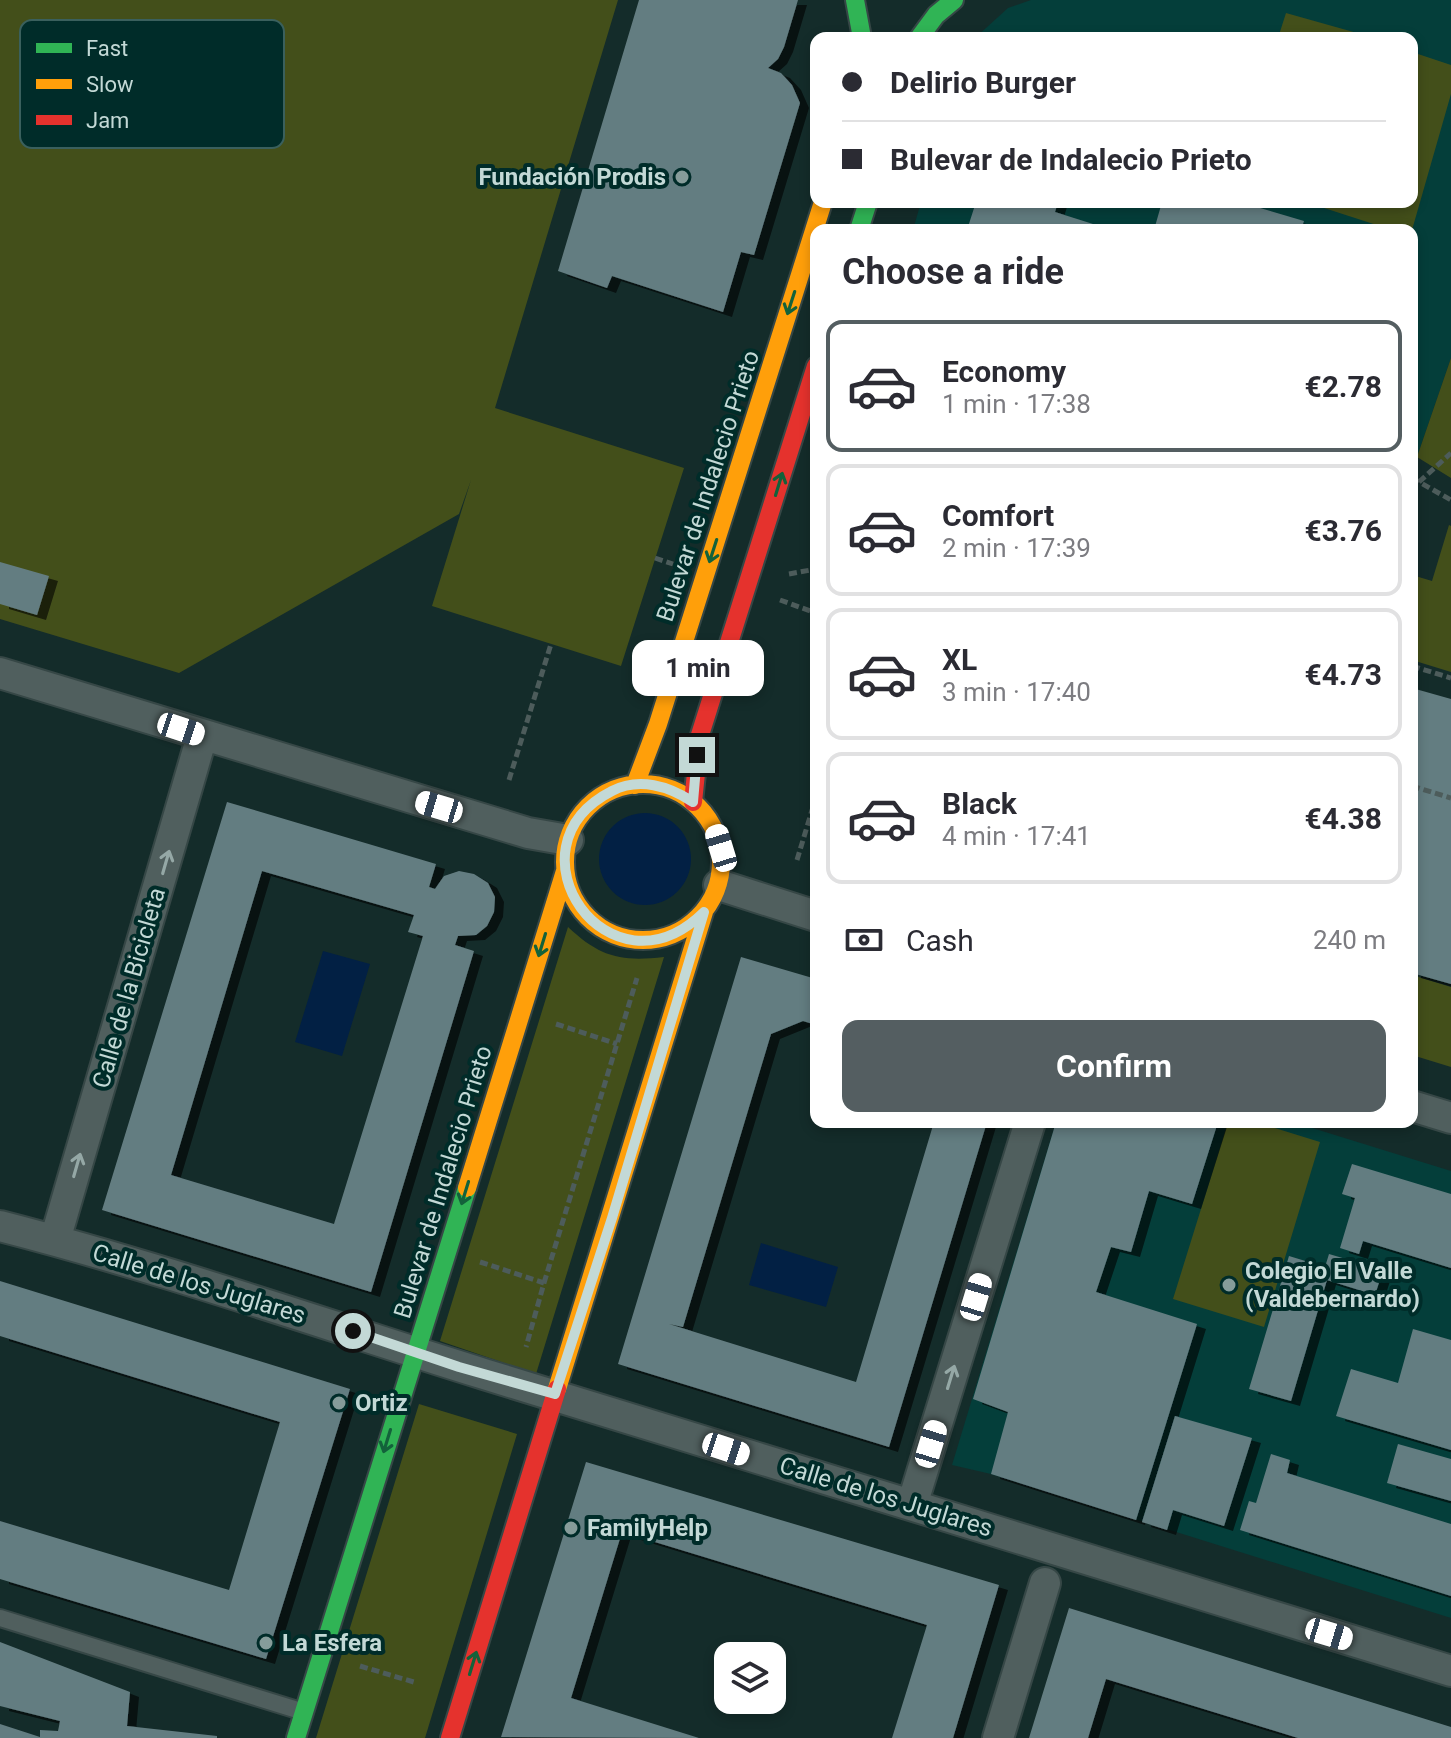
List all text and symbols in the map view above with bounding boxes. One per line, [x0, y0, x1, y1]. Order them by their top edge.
legend [20, 20, 284, 148]
text: Fast [86, 36, 128, 61]
text: Delirio Burger [890, 65, 1076, 100]
text: Slow [86, 72, 134, 97]
text: Jam [86, 108, 129, 133]
text: Bulevar de Indalecio Prieto [890, 142, 1252, 177]
place label: Fundación Prodis [478, 163, 666, 191]
marker: Fundación Prodis [673, 168, 691, 186]
text: Choose a ride [842, 251, 1064, 293]
one-way arrow [783, 290, 797, 315]
street label: Bulevar de Indalecio Prieto [651, 347, 765, 625]
icon: car [846, 350, 918, 422]
text: Economy [942, 354, 1066, 389]
text: €2.78 [1304, 369, 1382, 404]
text: 1 min · 17:38 [942, 389, 1091, 419]
one-way arrow [772, 472, 787, 498]
icon: car [846, 494, 918, 566]
text: Comfort [942, 498, 1054, 533]
text: €3.76 [1304, 513, 1382, 548]
text: 2 min · 17:39 [942, 533, 1091, 563]
one-way arrow [704, 538, 719, 563]
icon: car [846, 638, 918, 710]
callout: 1 min [631, 639, 763, 695]
text: XL [942, 642, 977, 677]
text: 1 min [665, 653, 731, 683]
text: €4.73 [1304, 657, 1382, 692]
text: 3 min · 17:40 [942, 677, 1091, 707]
car [154, 710, 208, 748]
route end [679, 737, 715, 773]
icon: car [846, 782, 918, 854]
text: Black [942, 786, 1017, 821]
car [413, 789, 465, 825]
text: €4.38 [1304, 801, 1382, 836]
text: 4 min · 17:41 [942, 821, 1091, 851]
car [703, 822, 739, 874]
one-way arrow [159, 849, 174, 875]
street label: Calle de la Bicicleta [87, 885, 171, 1091]
icon: cash [842, 918, 886, 962]
text: Cash [906, 923, 974, 958]
text: 240 m [1313, 925, 1386, 955]
one-way arrow [534, 932, 548, 957]
button: Confirm [842, 1020, 1386, 1112]
street label: Bulevar de Indalecio Prieto [388, 1042, 498, 1322]
one-way arrow [70, 1153, 85, 1179]
one-way arrow [457, 1180, 472, 1206]
street label: Calle de los Juglares [89, 1238, 309, 1330]
place label: Colegio El Valle (Valdebernardo) [1245, 1257, 1420, 1313]
car [958, 1271, 994, 1323]
marker: Colegio El Valle (Valdebernardo) [1220, 1276, 1238, 1294]
route start [335, 1313, 371, 1349]
one-way arrow [945, 1365, 959, 1390]
place label: Ortiz [355, 1389, 408, 1417]
marker: Ortiz [330, 1394, 348, 1412]
car [913, 1418, 949, 1470]
one-way arrow [379, 1428, 394, 1454]
car [699, 1430, 753, 1468]
street label: Calle de los Juglares [776, 1451, 996, 1543]
place label: FamilyHelp [587, 1514, 708, 1542]
marker: FamilyHelp [562, 1519, 580, 1537]
car [1303, 1616, 1355, 1652]
place label: La Esfera [282, 1629, 382, 1657]
marker: La Esfera [257, 1634, 275, 1652]
map controls [714, 1642, 786, 1714]
button: layers [714, 1642, 786, 1714]
one-way arrow [466, 1651, 481, 1677]

